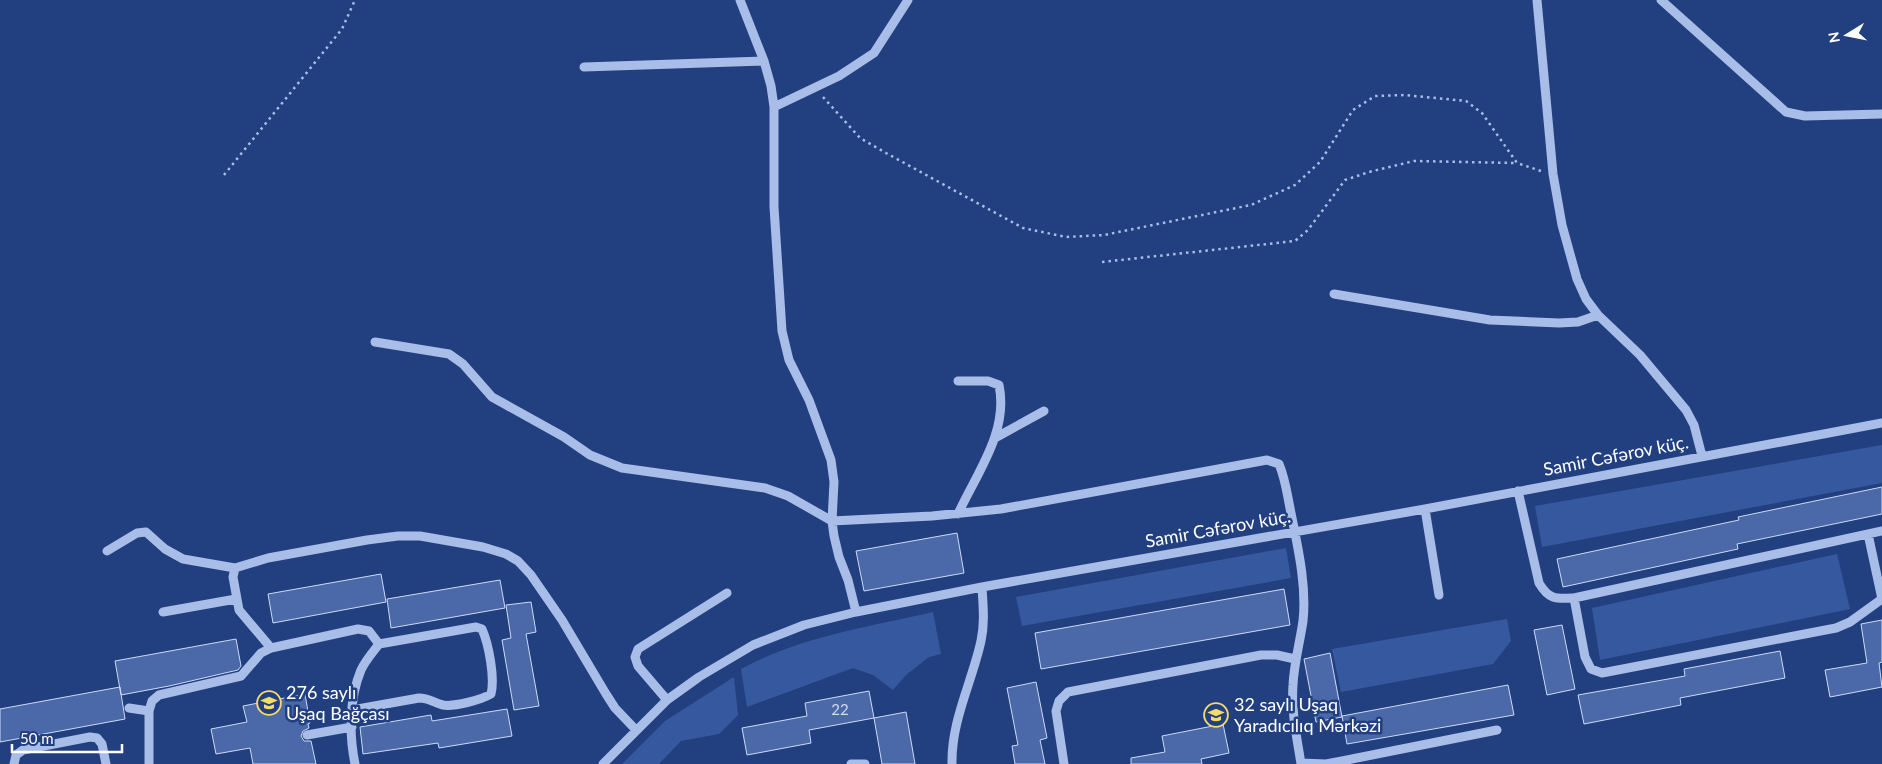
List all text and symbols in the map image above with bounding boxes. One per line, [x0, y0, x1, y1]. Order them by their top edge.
north arrow [1822, 10, 1872, 60]
text: N [1824, 31, 1843, 44]
street label: Samir Cəfərov küç. [1541, 430, 1690, 480]
street label: Samir Cəfərov küç. [1143, 504, 1292, 552]
place label: 276 saylı Uşaq Bağçası [286, 681, 390, 724]
school or university icon: 276 saylı Uşaq Bağçası [256, 690, 282, 716]
place label: 32 saylı Uşaq Yaradıcılıq Mərkəzi [1234, 693, 1381, 736]
house number: 22 [831, 700, 849, 718]
school or university icon: 32 saylı Uşaq Yaradıcılıq Mərkəzi [1203, 702, 1229, 728]
scale bar [12, 722, 122, 754]
text: 50 m [20, 729, 54, 747]

